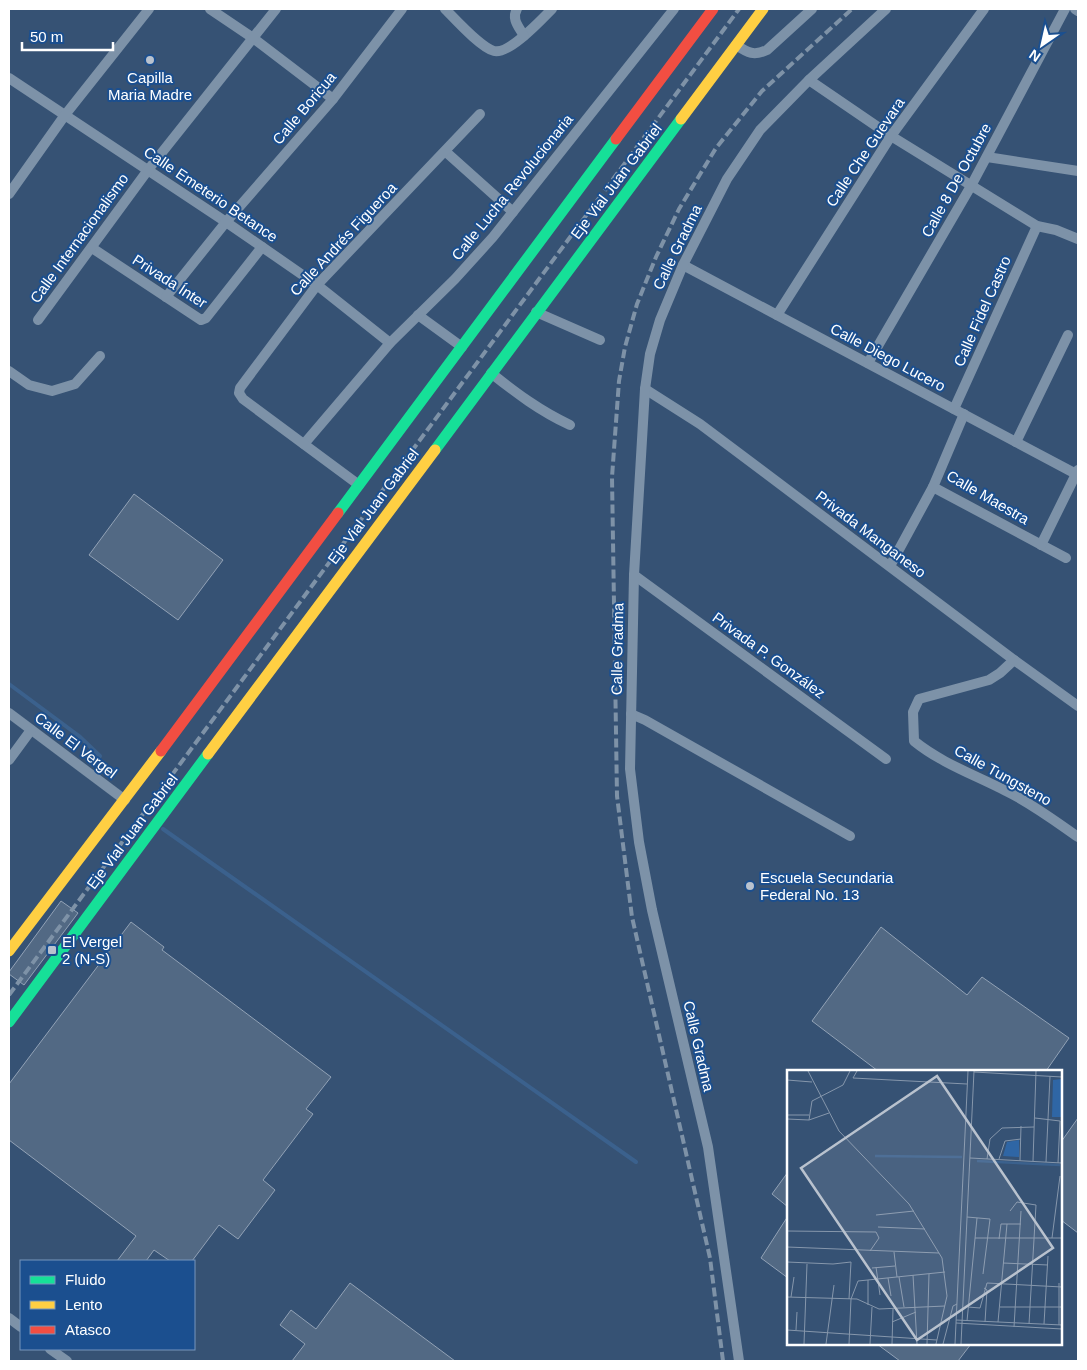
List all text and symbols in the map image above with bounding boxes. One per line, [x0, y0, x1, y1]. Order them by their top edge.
scale bar [22, 20, 114, 52]
north arrow [1017, 20, 1067, 70]
text: 50 m [30, 28, 63, 45]
text: N [1026, 46, 1043, 65]
marker: Capilla Maria Madre [144, 54, 156, 66]
street label: Calle Boricua [269, 68, 340, 148]
place label: Capilla Maria Madre [108, 69, 192, 103]
street label: Calle Che Guevara [822, 94, 908, 210]
street label: Calle Lucha Revolucionaria [448, 110, 576, 263]
street label: Eje Vial Juan Gabriel [567, 120, 665, 242]
street label: Calle 8 De Octubre [918, 120, 994, 240]
street label: Calle Emeterio Betance [141, 143, 281, 245]
street label: Calle Internacionalismo [26, 170, 132, 306]
street label: Calle Andrés Figueroa [286, 178, 400, 299]
street label: Calle Gradma [649, 201, 705, 292]
street label: Privada Ínter [130, 251, 210, 311]
street label: Calle Fidel Castro [950, 253, 1014, 369]
street label: Calle Diego Lucero [828, 320, 948, 394]
street label: Eje Vial Juan Gabriel [324, 445, 422, 567]
street label: Calle Maestra [944, 467, 1033, 528]
street label: Privada Manganeso [813, 487, 929, 581]
street label: Calle Gradma [608, 602, 626, 695]
street label: Privada P. González [709, 609, 829, 701]
street label: Calle El Vergel [32, 709, 120, 781]
street label: Calle Tungsteno [951, 741, 1055, 809]
street label: Eje Vial Juan Gabriel [83, 770, 181, 892]
place label: Escuela Secundaria Federal No. 13 [760, 869, 894, 903]
marker: Escuela Secundaria Federal No. 13 [744, 880, 756, 892]
place label: El Vergel 2 (N-S) [62, 933, 122, 967]
marker: El Vergel 2 (N-S) [46, 944, 58, 956]
street label: Calle Gradma [680, 999, 718, 1094]
inset map [787, 1070, 1062, 1345]
legend [20, 1260, 195, 1350]
text: Fluido [65, 1271, 106, 1288]
text: Lento [65, 1296, 103, 1313]
text: Atasco [65, 1321, 111, 1338]

